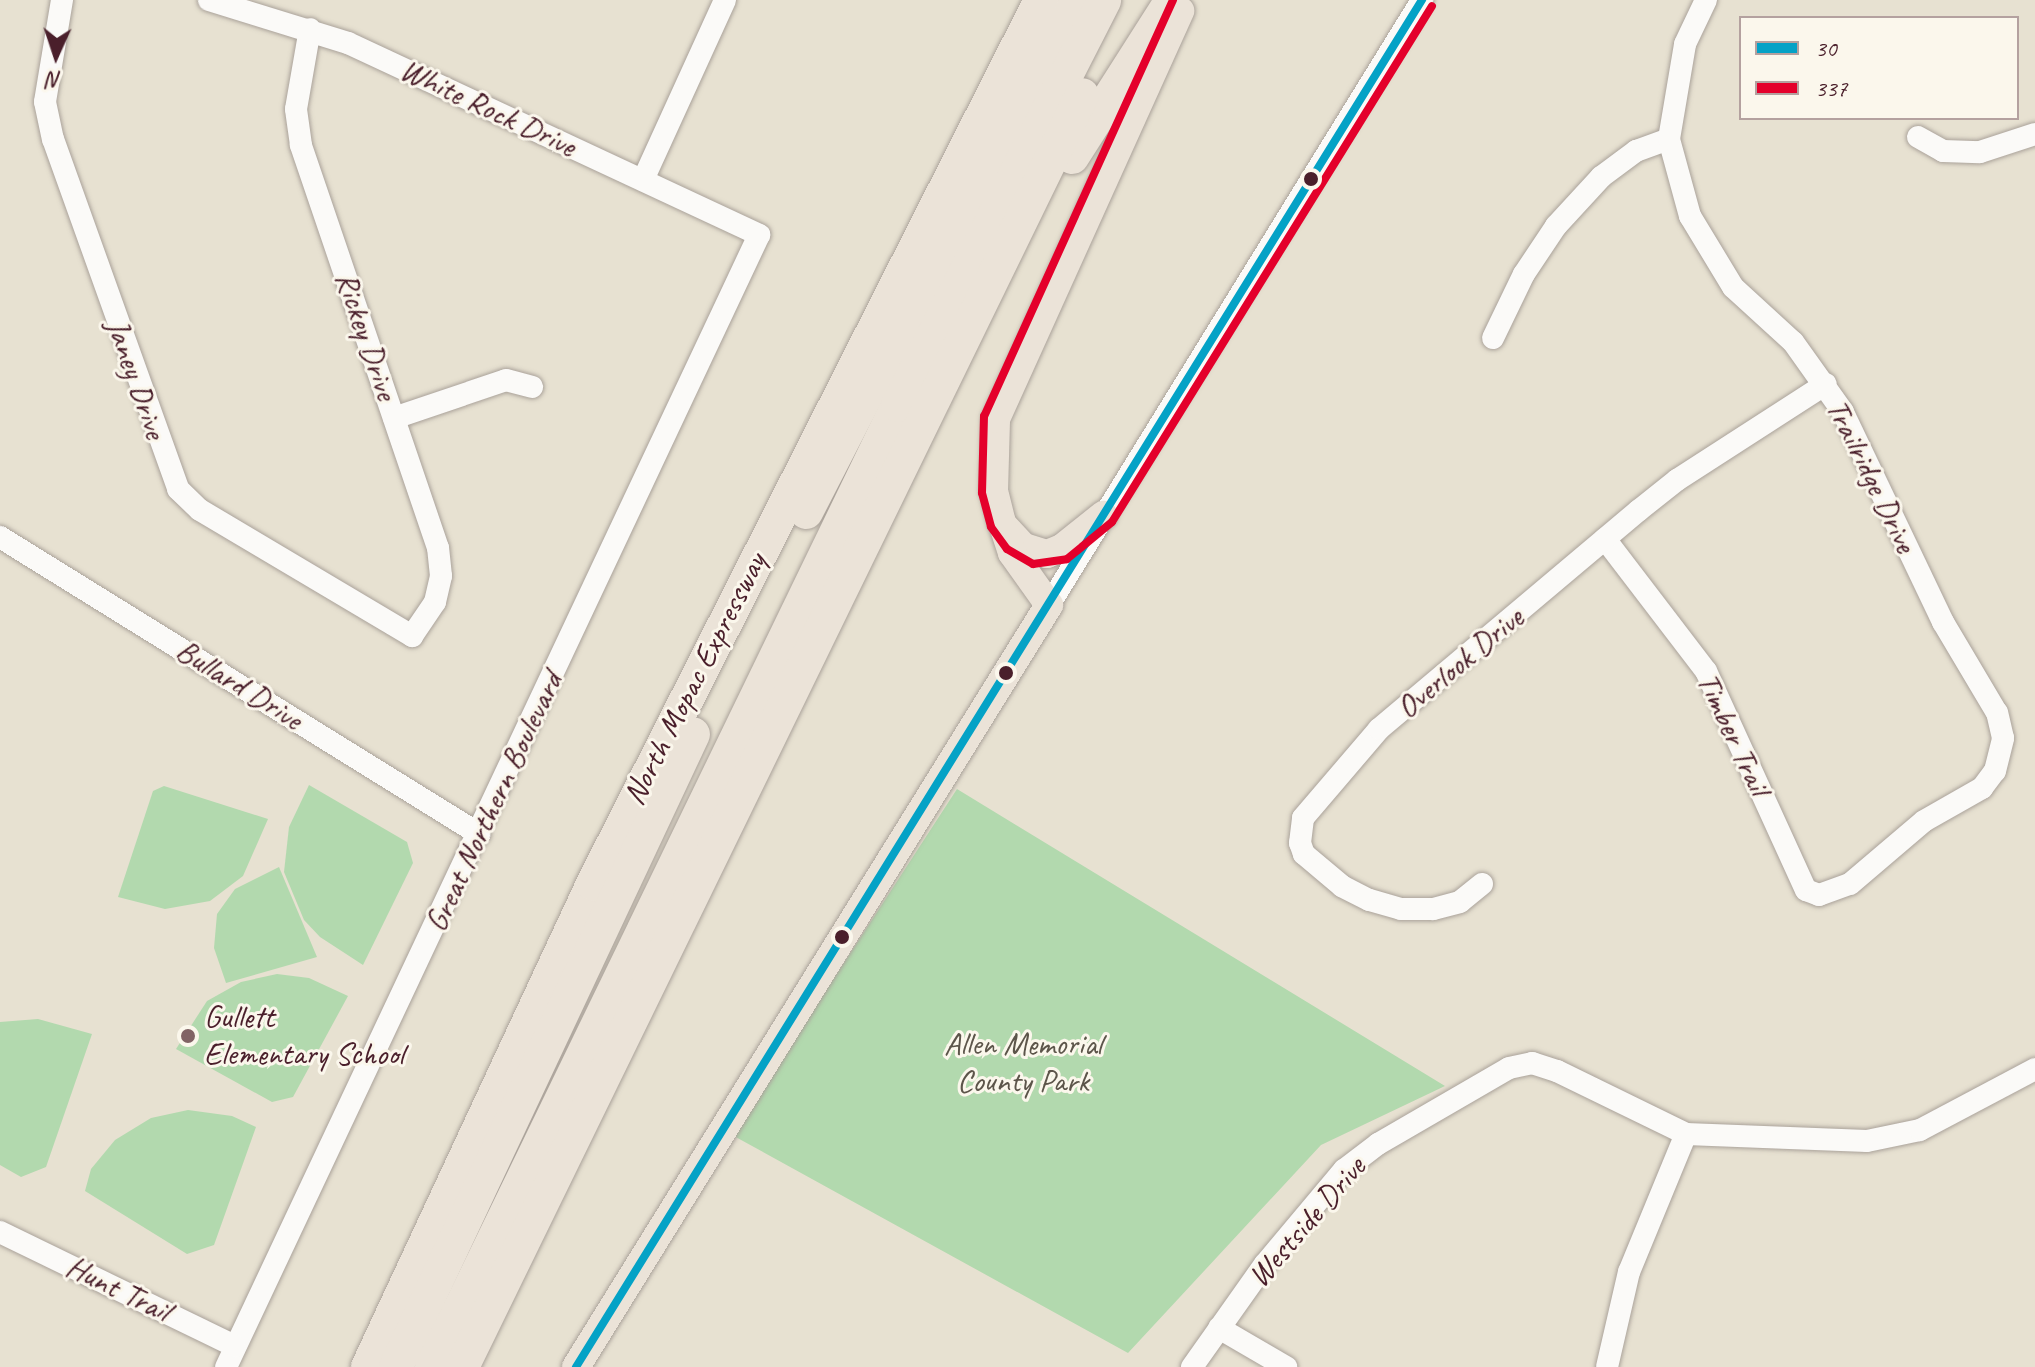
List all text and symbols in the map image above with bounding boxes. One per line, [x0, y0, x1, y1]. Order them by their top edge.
north arrow [16, 16, 96, 96]
legend [1739, 16, 2019, 120]
text: 30 [1815, 33, 1837, 63]
street label: White Rock Drive [394, 50, 582, 166]
text: N [47, 66, 62, 94]
text: 337 [1815, 73, 1847, 103]
unlabelled marker [1303, 171, 1319, 187]
street label: Rickey Drive [326, 267, 406, 405]
street label: Janey Drive [98, 314, 174, 444]
street label: Trailridge Drive [1817, 393, 1925, 559]
street label: North Mopac Expressway [615, 547, 775, 811]
street label: Overlook Drive [1389, 599, 1531, 727]
street label: Bullard Drive [169, 631, 309, 739]
street label: Great Northern Boulevard [417, 665, 571, 939]
unlabelled marker [998, 665, 1014, 681]
street label: Timber Trail [1688, 667, 1778, 801]
unlabelled marker [834, 929, 850, 945]
place label: Gullett Elementary School [204, 999, 404, 1074]
park label: Allen Memorial County Park [944, 1026, 1102, 1101]
marker: Gullett Elementary School [179, 1027, 197, 1045]
street label: Westside Drive [1240, 1149, 1374, 1295]
street label: Hunt Trail [60, 1247, 176, 1331]

